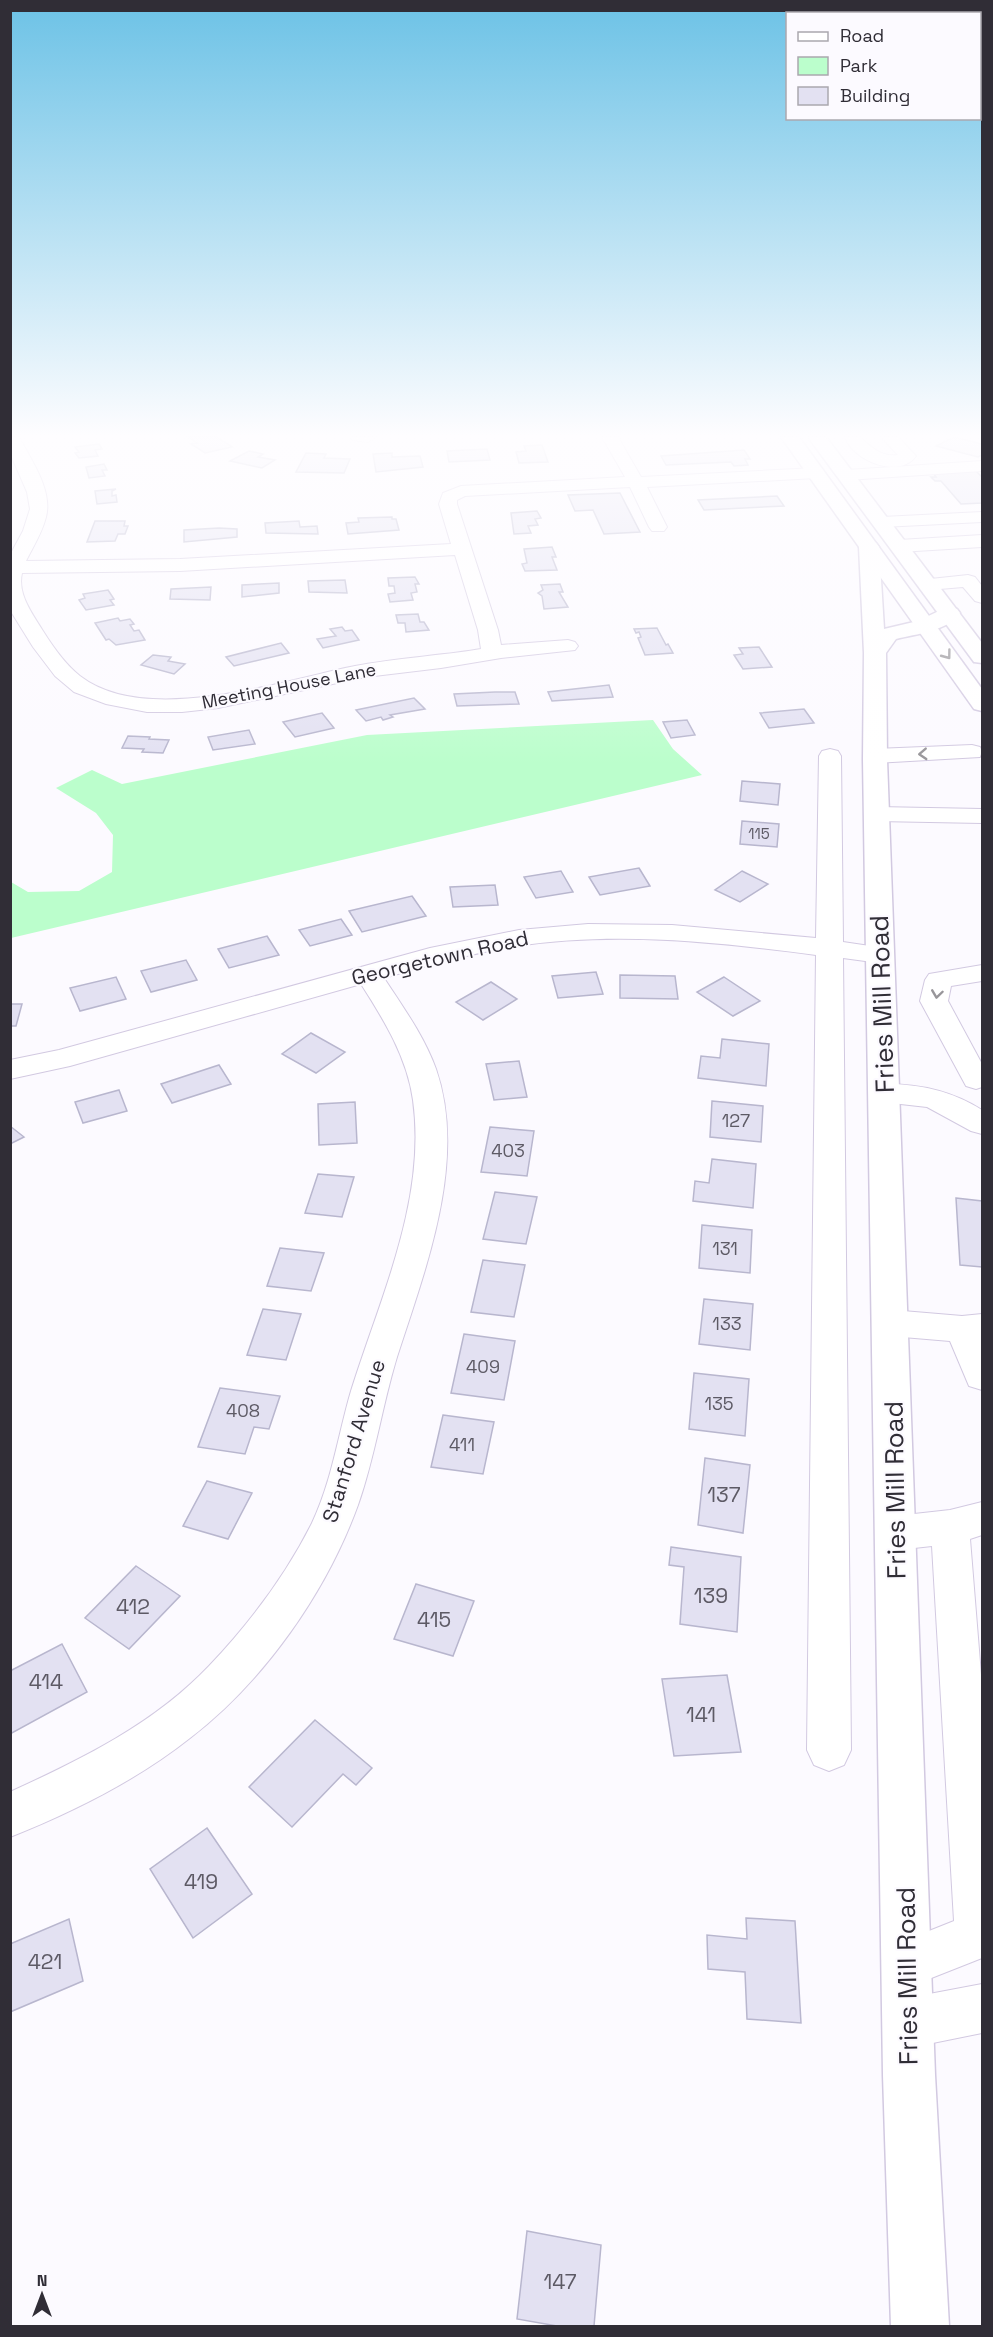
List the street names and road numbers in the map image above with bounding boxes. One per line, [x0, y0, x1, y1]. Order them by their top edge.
street label: Meeting House Lane [200, 657, 378, 714]
street label: Fries Mill Road [862, 914, 902, 1094]
street label: Georgetown Road [349, 924, 531, 991]
street label: Stanford Avenue [316, 1356, 391, 1526]
street label: Fries Mill Road [876, 1401, 914, 1579]
street label: Fries Mill Road [888, 1887, 926, 2065]

